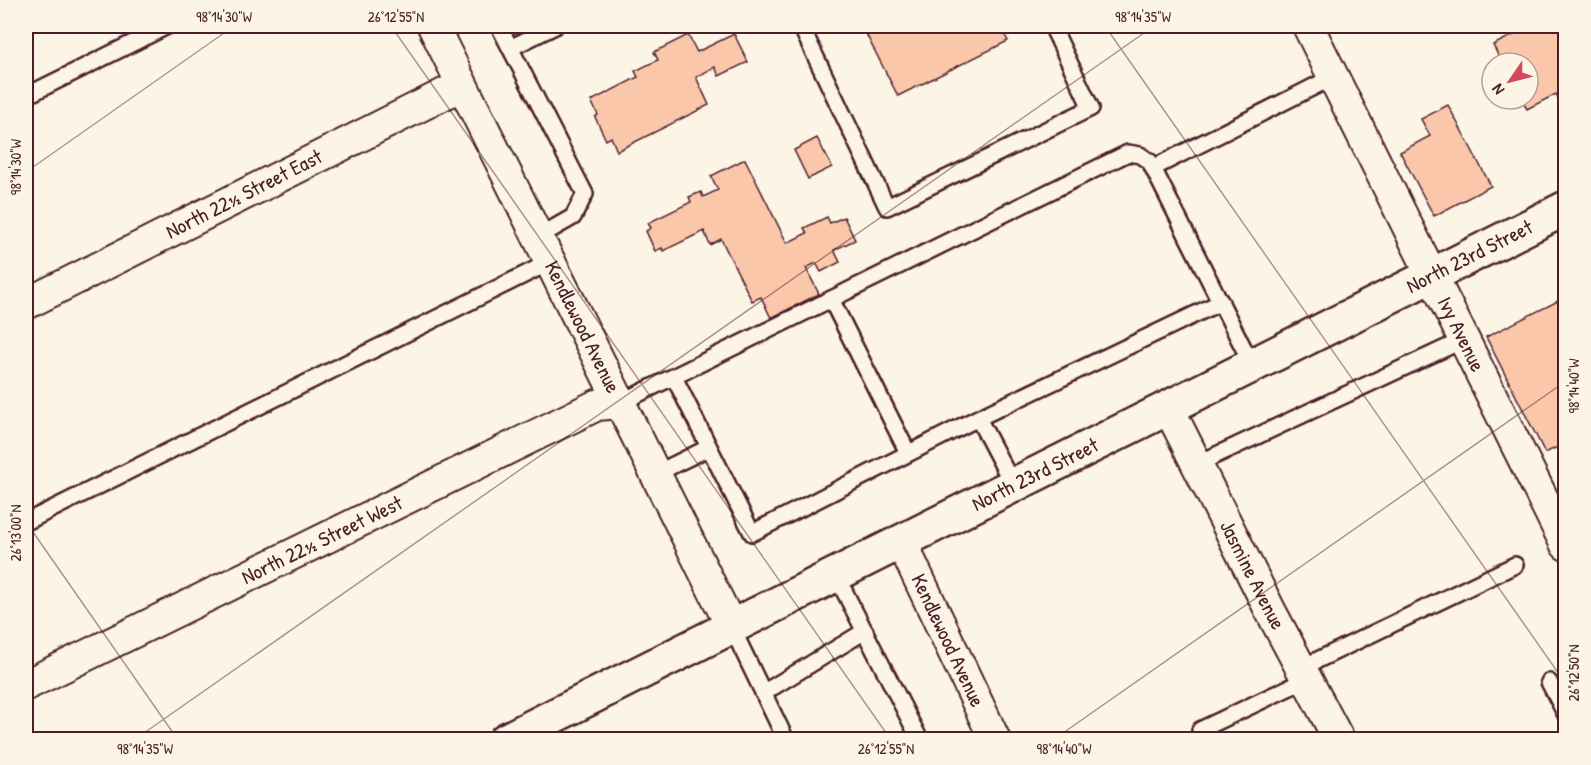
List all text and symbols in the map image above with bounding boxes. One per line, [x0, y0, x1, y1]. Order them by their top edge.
text: 98°14'30"W [196, 6, 253, 27]
text: 26°12'55"N [368, 6, 424, 27]
text: 98°14'35"W [1115, 6, 1172, 27]
north arrow [1480, 51, 1540, 111]
text: N [1486, 79, 1509, 99]
text: 98°14'30"W [5, 138, 26, 195]
street label: North 22½ Street East [161, 141, 328, 246]
street label: North 23rd Street [1401, 212, 1538, 300]
street label: Kendlewood Avenue [538, 256, 628, 398]
street label: Ivy Avenue [1431, 291, 1492, 376]
text: 98°14'40"W [1563, 358, 1584, 414]
street label: North 23rd Street [967, 430, 1104, 518]
street label: North 22½ Street West [236, 488, 408, 591]
text: 26°13'00"N [5, 504, 26, 562]
street label: Jasmine Avenue [1213, 515, 1293, 635]
street label: Kendlewood Avenue [905, 569, 992, 712]
text: 26°12'50"N [1563, 644, 1584, 702]
text: 98°14'35"W [117, 738, 174, 759]
text: 26°12'55"N [858, 738, 914, 759]
text: 98°14'40"W [1036, 738, 1092, 759]

